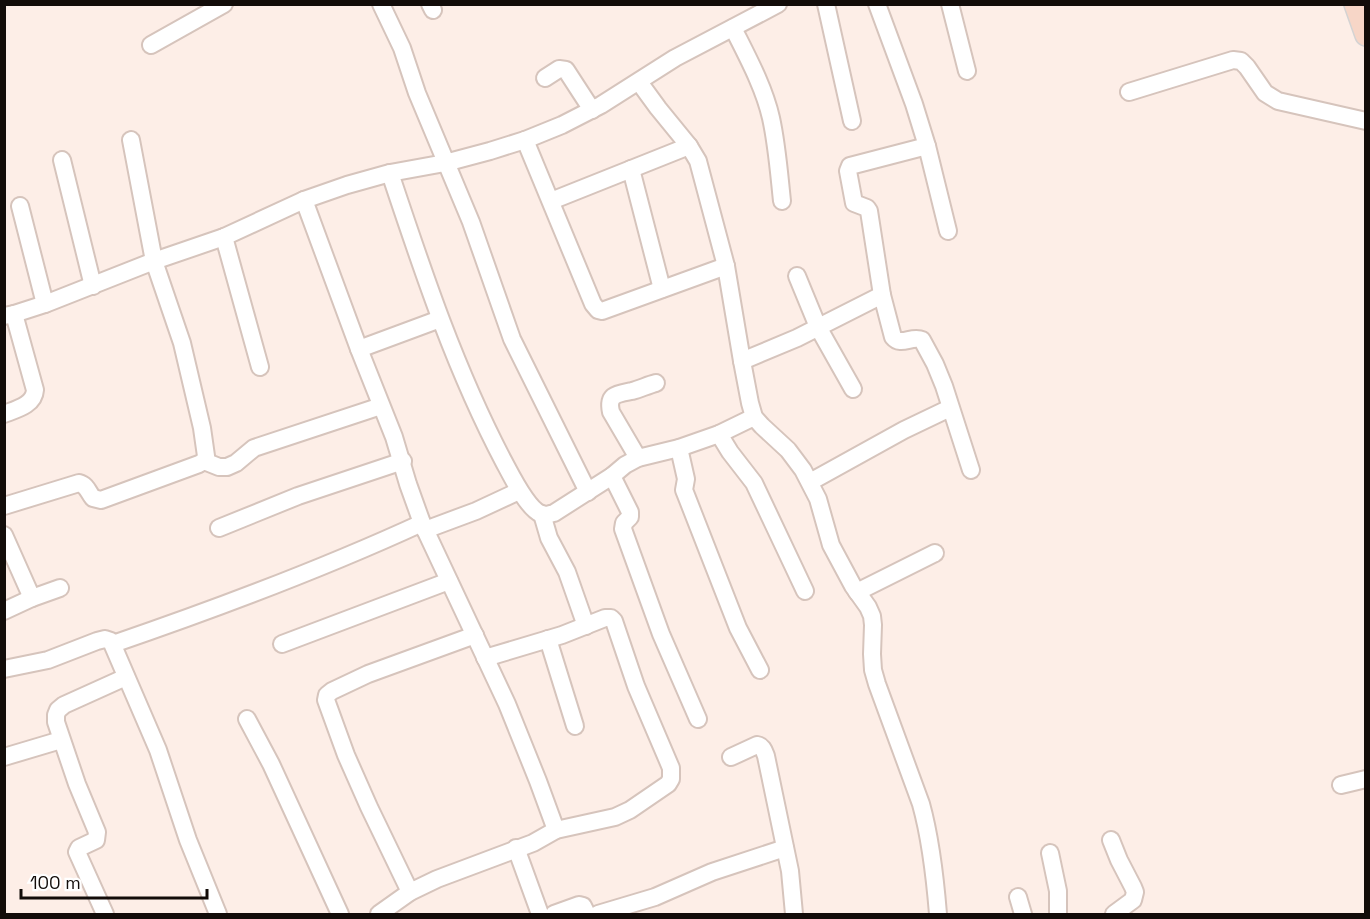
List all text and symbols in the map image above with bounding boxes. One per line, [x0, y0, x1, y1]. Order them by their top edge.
scale bar [21, 862, 207, 900]
text: 100 m [30, 871, 81, 894]

